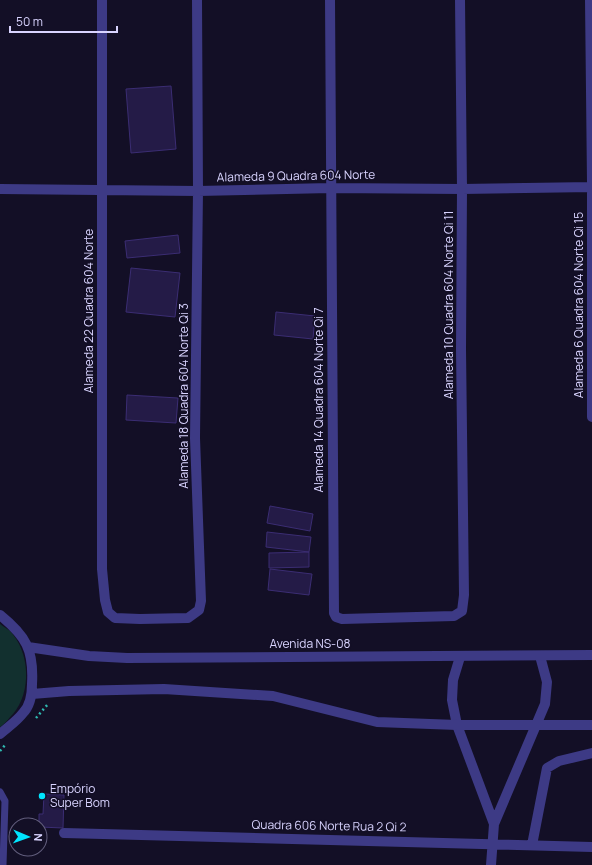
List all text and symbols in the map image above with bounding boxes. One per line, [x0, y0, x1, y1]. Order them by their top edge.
scale bar [10, 8, 117, 34]
text: 50 m [16, 13, 43, 30]
street label: Alameda 9 Quadra 604 Norte [217, 166, 375, 185]
street label: Alameda 10 Quadra 604 Norte Qi 11 [440, 211, 457, 399]
street label: Alameda 6 Quadra 604 Norte Qi 15 [570, 212, 587, 398]
street label: Alameda 22 Quadra 604 Norte [80, 229, 97, 393]
street label: Alameda 18 Quadra 604 Norte Qi 3 [175, 303, 192, 489]
street label: Alameda 14 Quadra 604 Norte Qi 7 [310, 307, 327, 493]
street label: Avenida NS-08 [270, 635, 350, 652]
place label: Empório Super Bom [50, 780, 110, 811]
marker: Empório Super Bom [37, 791, 47, 801]
street label: Quadra 606 Norte Rua 2 Qi 2 [252, 816, 407, 835]
north arrow [8, 817, 48, 857]
text: N [31, 833, 46, 842]

